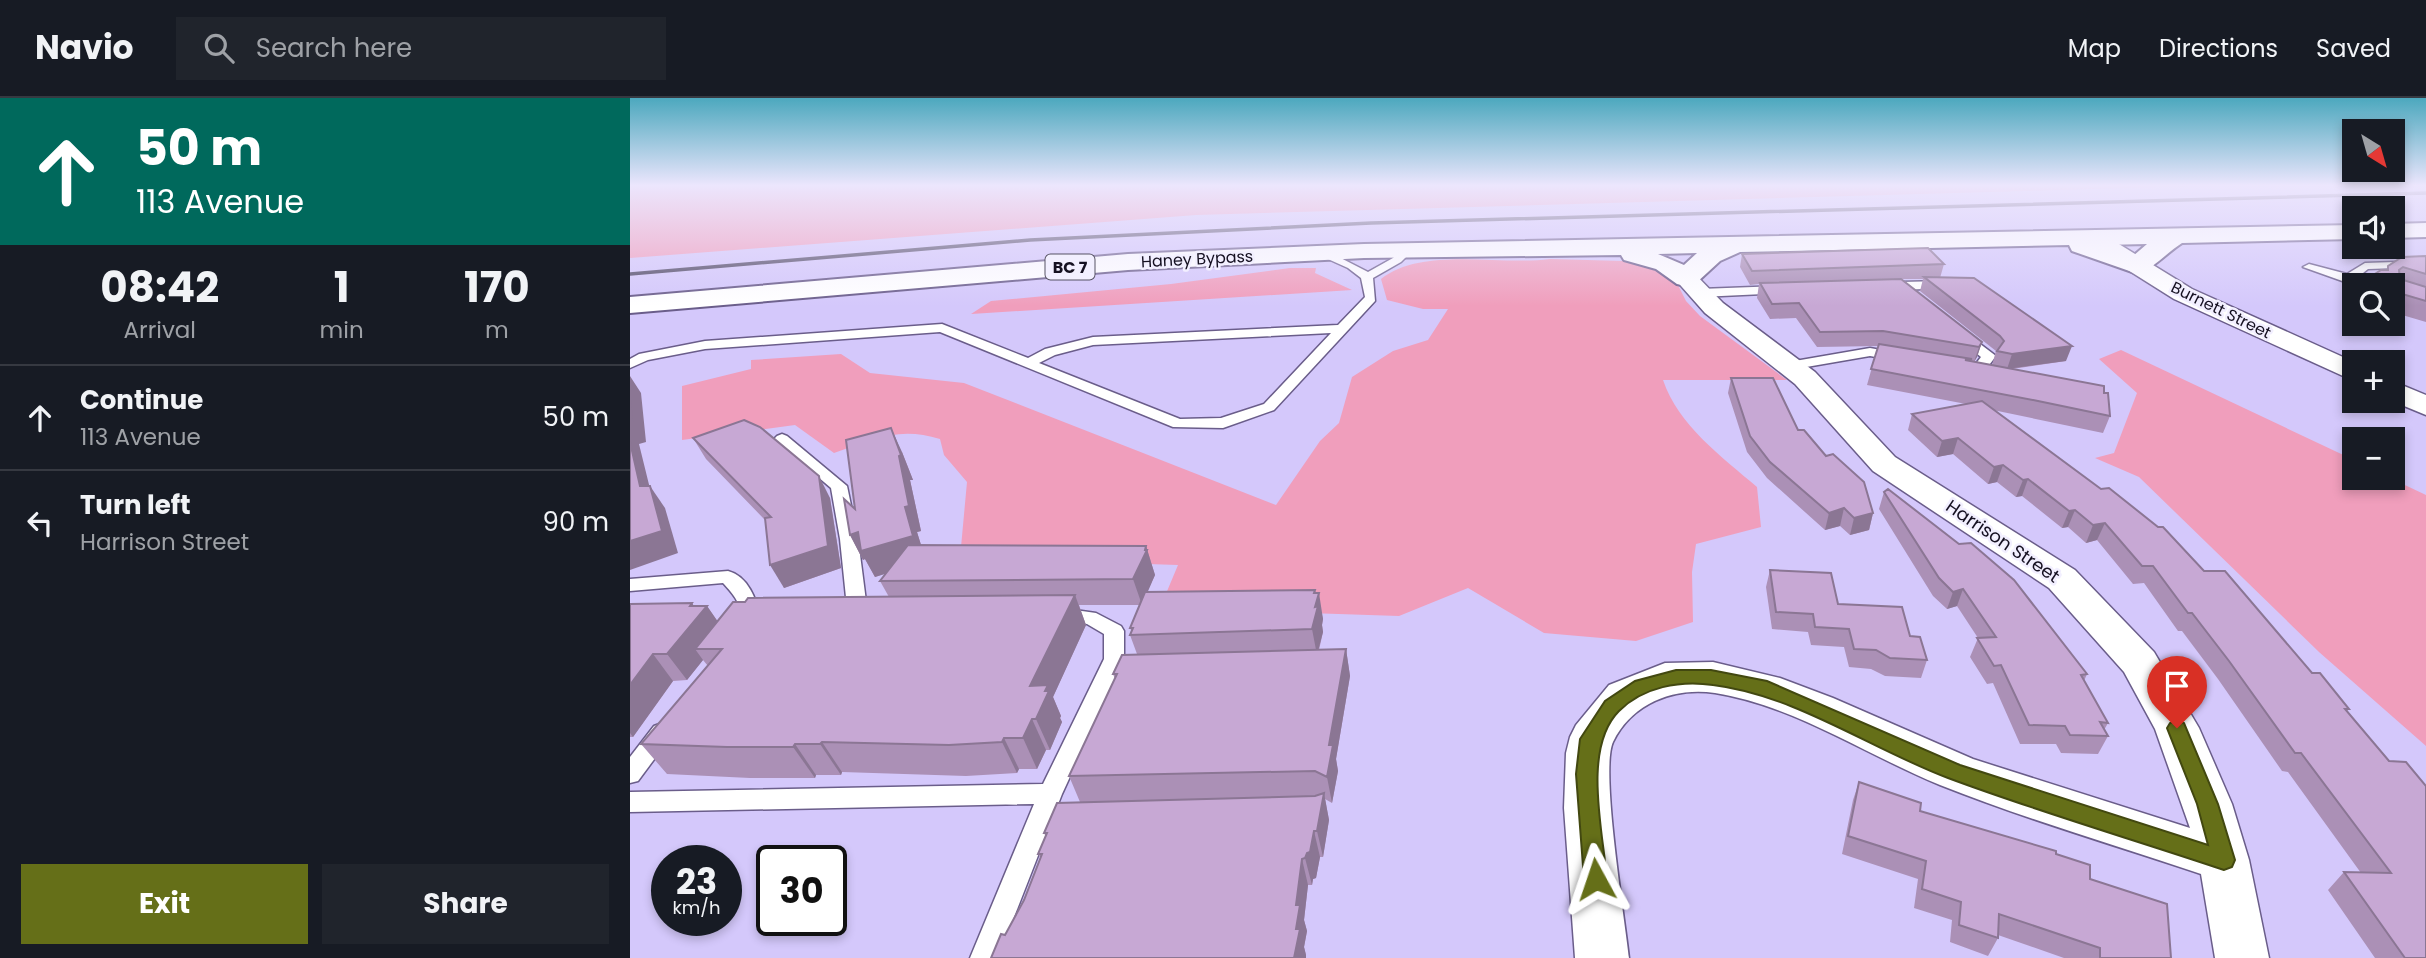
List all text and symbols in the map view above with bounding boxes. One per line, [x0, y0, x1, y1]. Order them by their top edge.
search box [176, 17, 666, 80]
text: Navio [35, 24, 134, 71]
icon: search [200, 29, 238, 67]
text: Search here [256, 30, 412, 66]
text: Map [2068, 32, 2121, 65]
text: Directions [2159, 32, 2278, 65]
text: Saved [2316, 32, 2391, 65]
text: 50 m [136, 114, 262, 182]
north arrow [2342, 119, 2404, 182]
map controls [2342, 119, 2405, 490]
icon: ahead [21, 126, 112, 217]
text: 113 Avenue [136, 179, 304, 224]
button: sound [2342, 196, 2405, 259]
street label: Haney Bypass [1140, 245, 1254, 273]
road number: BC 7 [1046, 254, 1094, 280]
text: 08:42 [100, 258, 219, 317]
text: 1 [334, 258, 350, 317]
text: 170 [464, 258, 530, 317]
button: search [2342, 273, 2405, 336]
street label: Burnett Street [2167, 276, 2275, 344]
text: Arrival [124, 314, 196, 346]
text: min [320, 314, 364, 346]
text: m [485, 314, 509, 346]
button: + [2342, 350, 2405, 413]
text: Continue [80, 382, 203, 418]
icon: ahead [21, 399, 59, 437]
text: 50 m [543, 399, 609, 435]
text: 113 Avenue [80, 421, 201, 453]
button: − [2342, 427, 2405, 490]
text: Turn left [80, 487, 191, 523]
street label: Harrison Street [1941, 494, 2065, 588]
icon: left [21, 504, 59, 542]
text: 90 m [543, 504, 609, 540]
text: Harrison Street [80, 526, 249, 558]
pin [2147, 656, 2207, 728]
icon: arrive [2158, 667, 2196, 705]
position arrow [1559, 842, 1633, 916]
speed limit sign: 30 [756, 845, 847, 936]
text: 23 [676, 857, 717, 906]
button: Exit [21, 864, 308, 944]
button: Share [322, 864, 609, 944]
text: km/h [673, 895, 720, 920]

